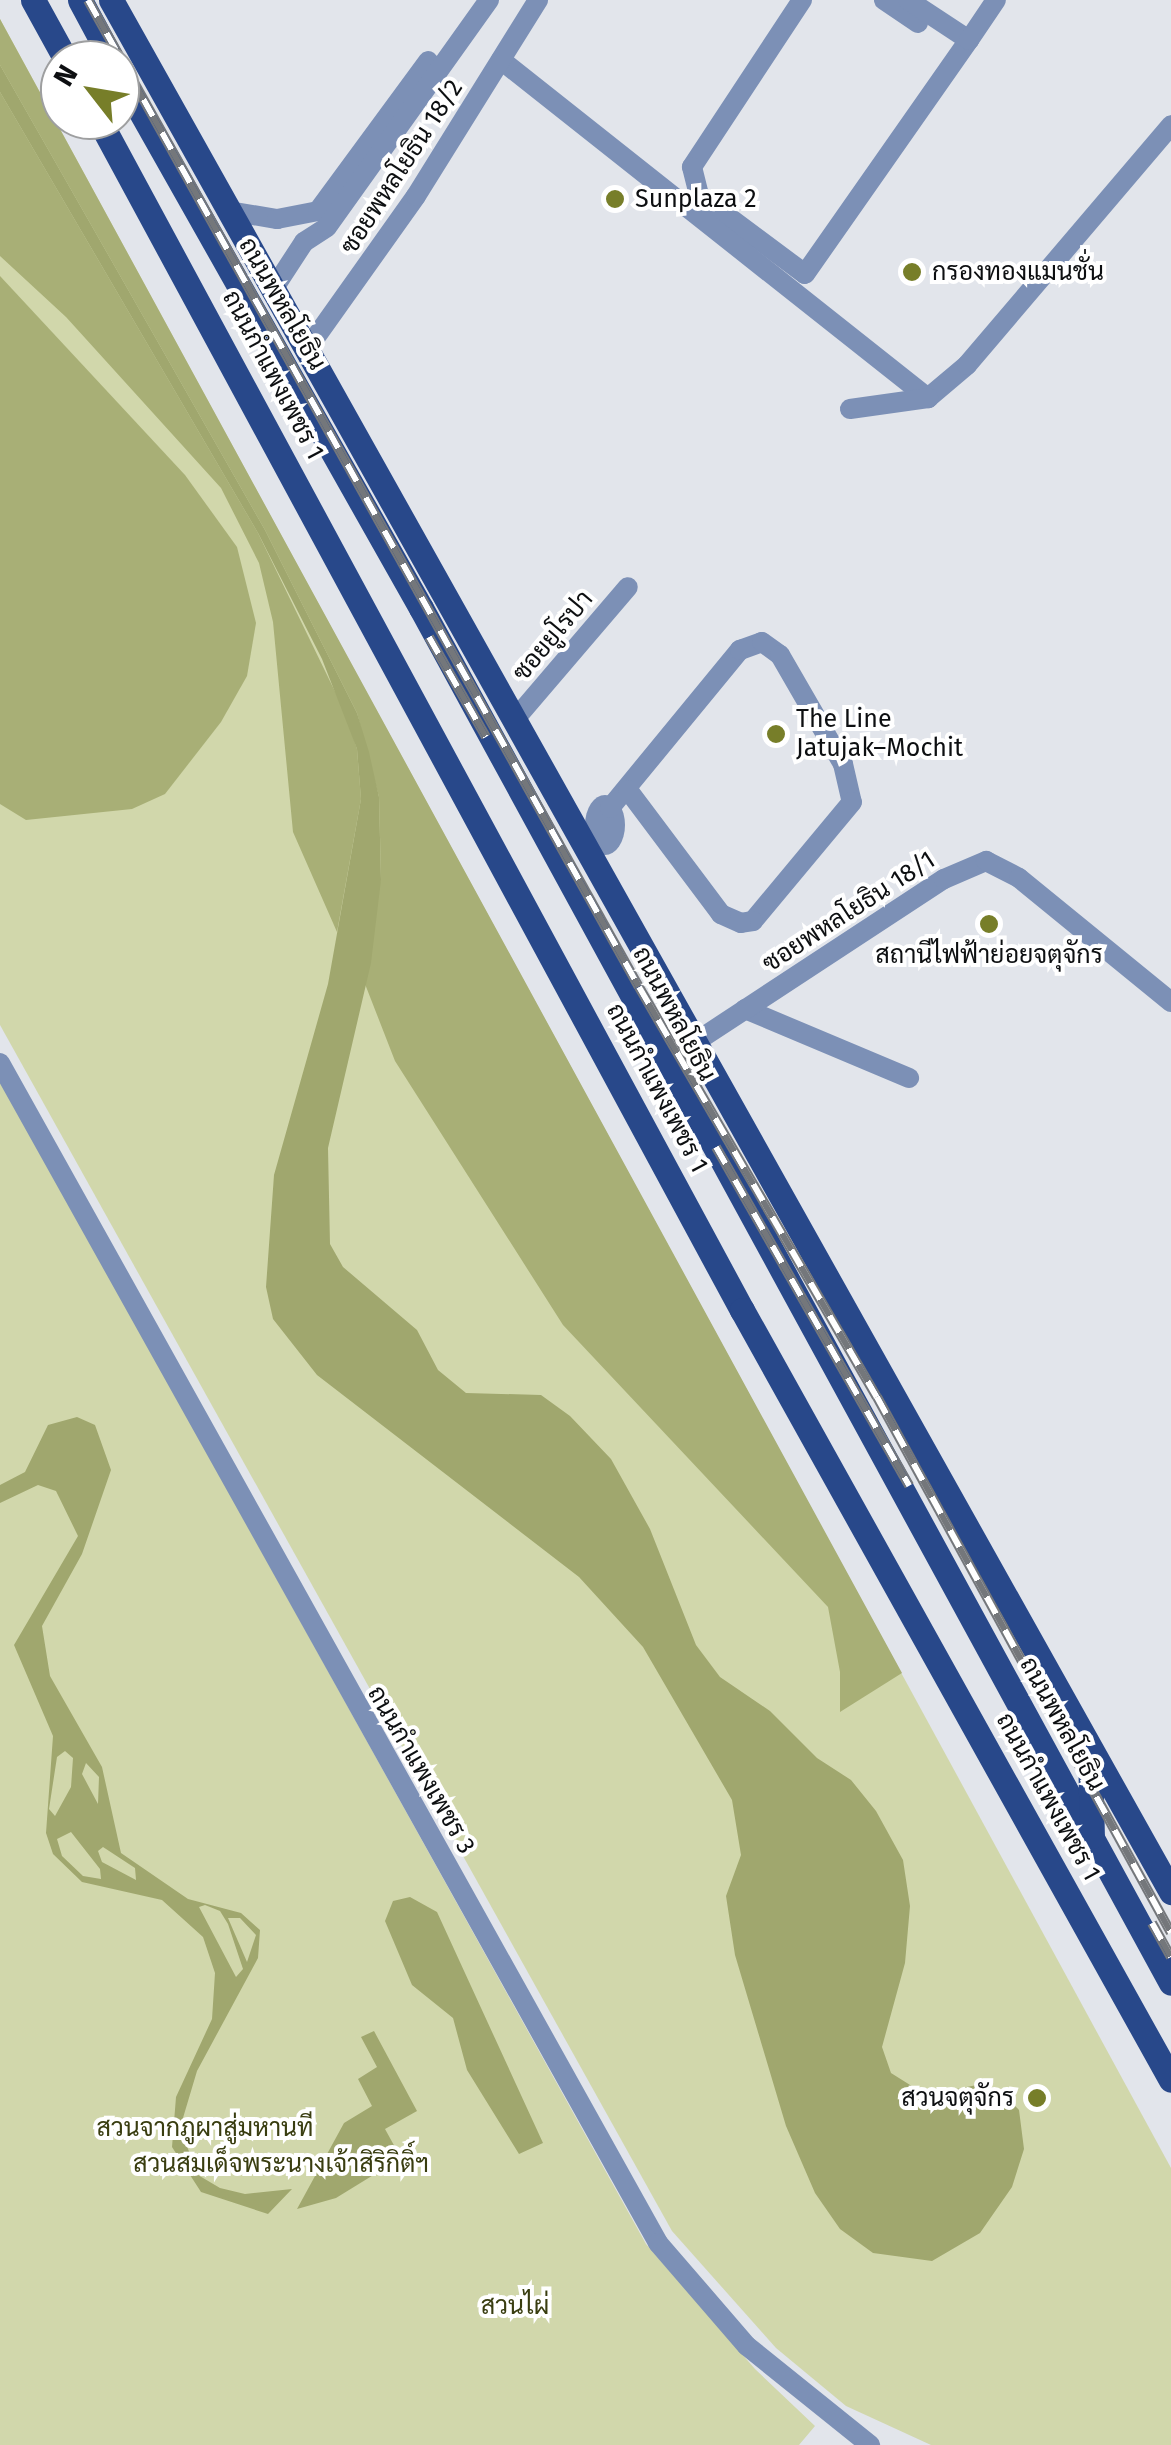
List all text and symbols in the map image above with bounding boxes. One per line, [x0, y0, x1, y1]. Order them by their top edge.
north arrow [40, 40, 140, 140]
text: N [47, 59, 84, 92]
street label: ซอยพหลโยธิน 18/2 [335, 74, 469, 260]
place label: Sunplaza 2 [635, 184, 757, 214]
marker: Sunplaza 2 [604, 188, 626, 210]
street label: ถนนพหลโยธิน [232, 232, 332, 376]
place label: กรองทองแมนชั่น [932, 257, 1104, 287]
marker: กรองทองแมนชั่น [901, 261, 923, 283]
street label: ถนนกำแพงเพชร 1 [216, 285, 330, 465]
street label: ซอยยูโรปา [507, 585, 599, 687]
place label: The Line Jatujak–Mochit [796, 705, 963, 764]
marker: The Line Jatujak–Mochit [765, 723, 787, 745]
street label: ซอยพหลโยธิน 18/1 [757, 845, 941, 979]
marker: สถานีไฟฟ้าย่อยจตุจักร [978, 913, 1000, 935]
place label: สถานีไฟฟ้าย่อยจตุจักร [875, 940, 1103, 970]
street label: ถนนพหลโยธิน [626, 942, 722, 1086]
street label: ถนนกำแพงเพชร 1 [600, 998, 714, 1178]
street label: ถนนพหลโยธิน [1013, 1652, 1111, 1796]
street label: ถนนกำแพงเพชร 3 [361, 1681, 481, 1859]
street label: ถนนกำแพงเพชร 1 [990, 1708, 1106, 1886]
place label: สวนจตุจักร [901, 2083, 1014, 2113]
marker: สวนจตุจักร [1024, 2085, 1050, 2111]
park label: สวนจากภูผาสู่มหานที [97, 2113, 313, 2143]
park label: สวนสมเด็จพระนางเจ้าสิริกิติ์ฯ [133, 2149, 429, 2179]
park label: สวนไผ่ [481, 2291, 549, 2321]

